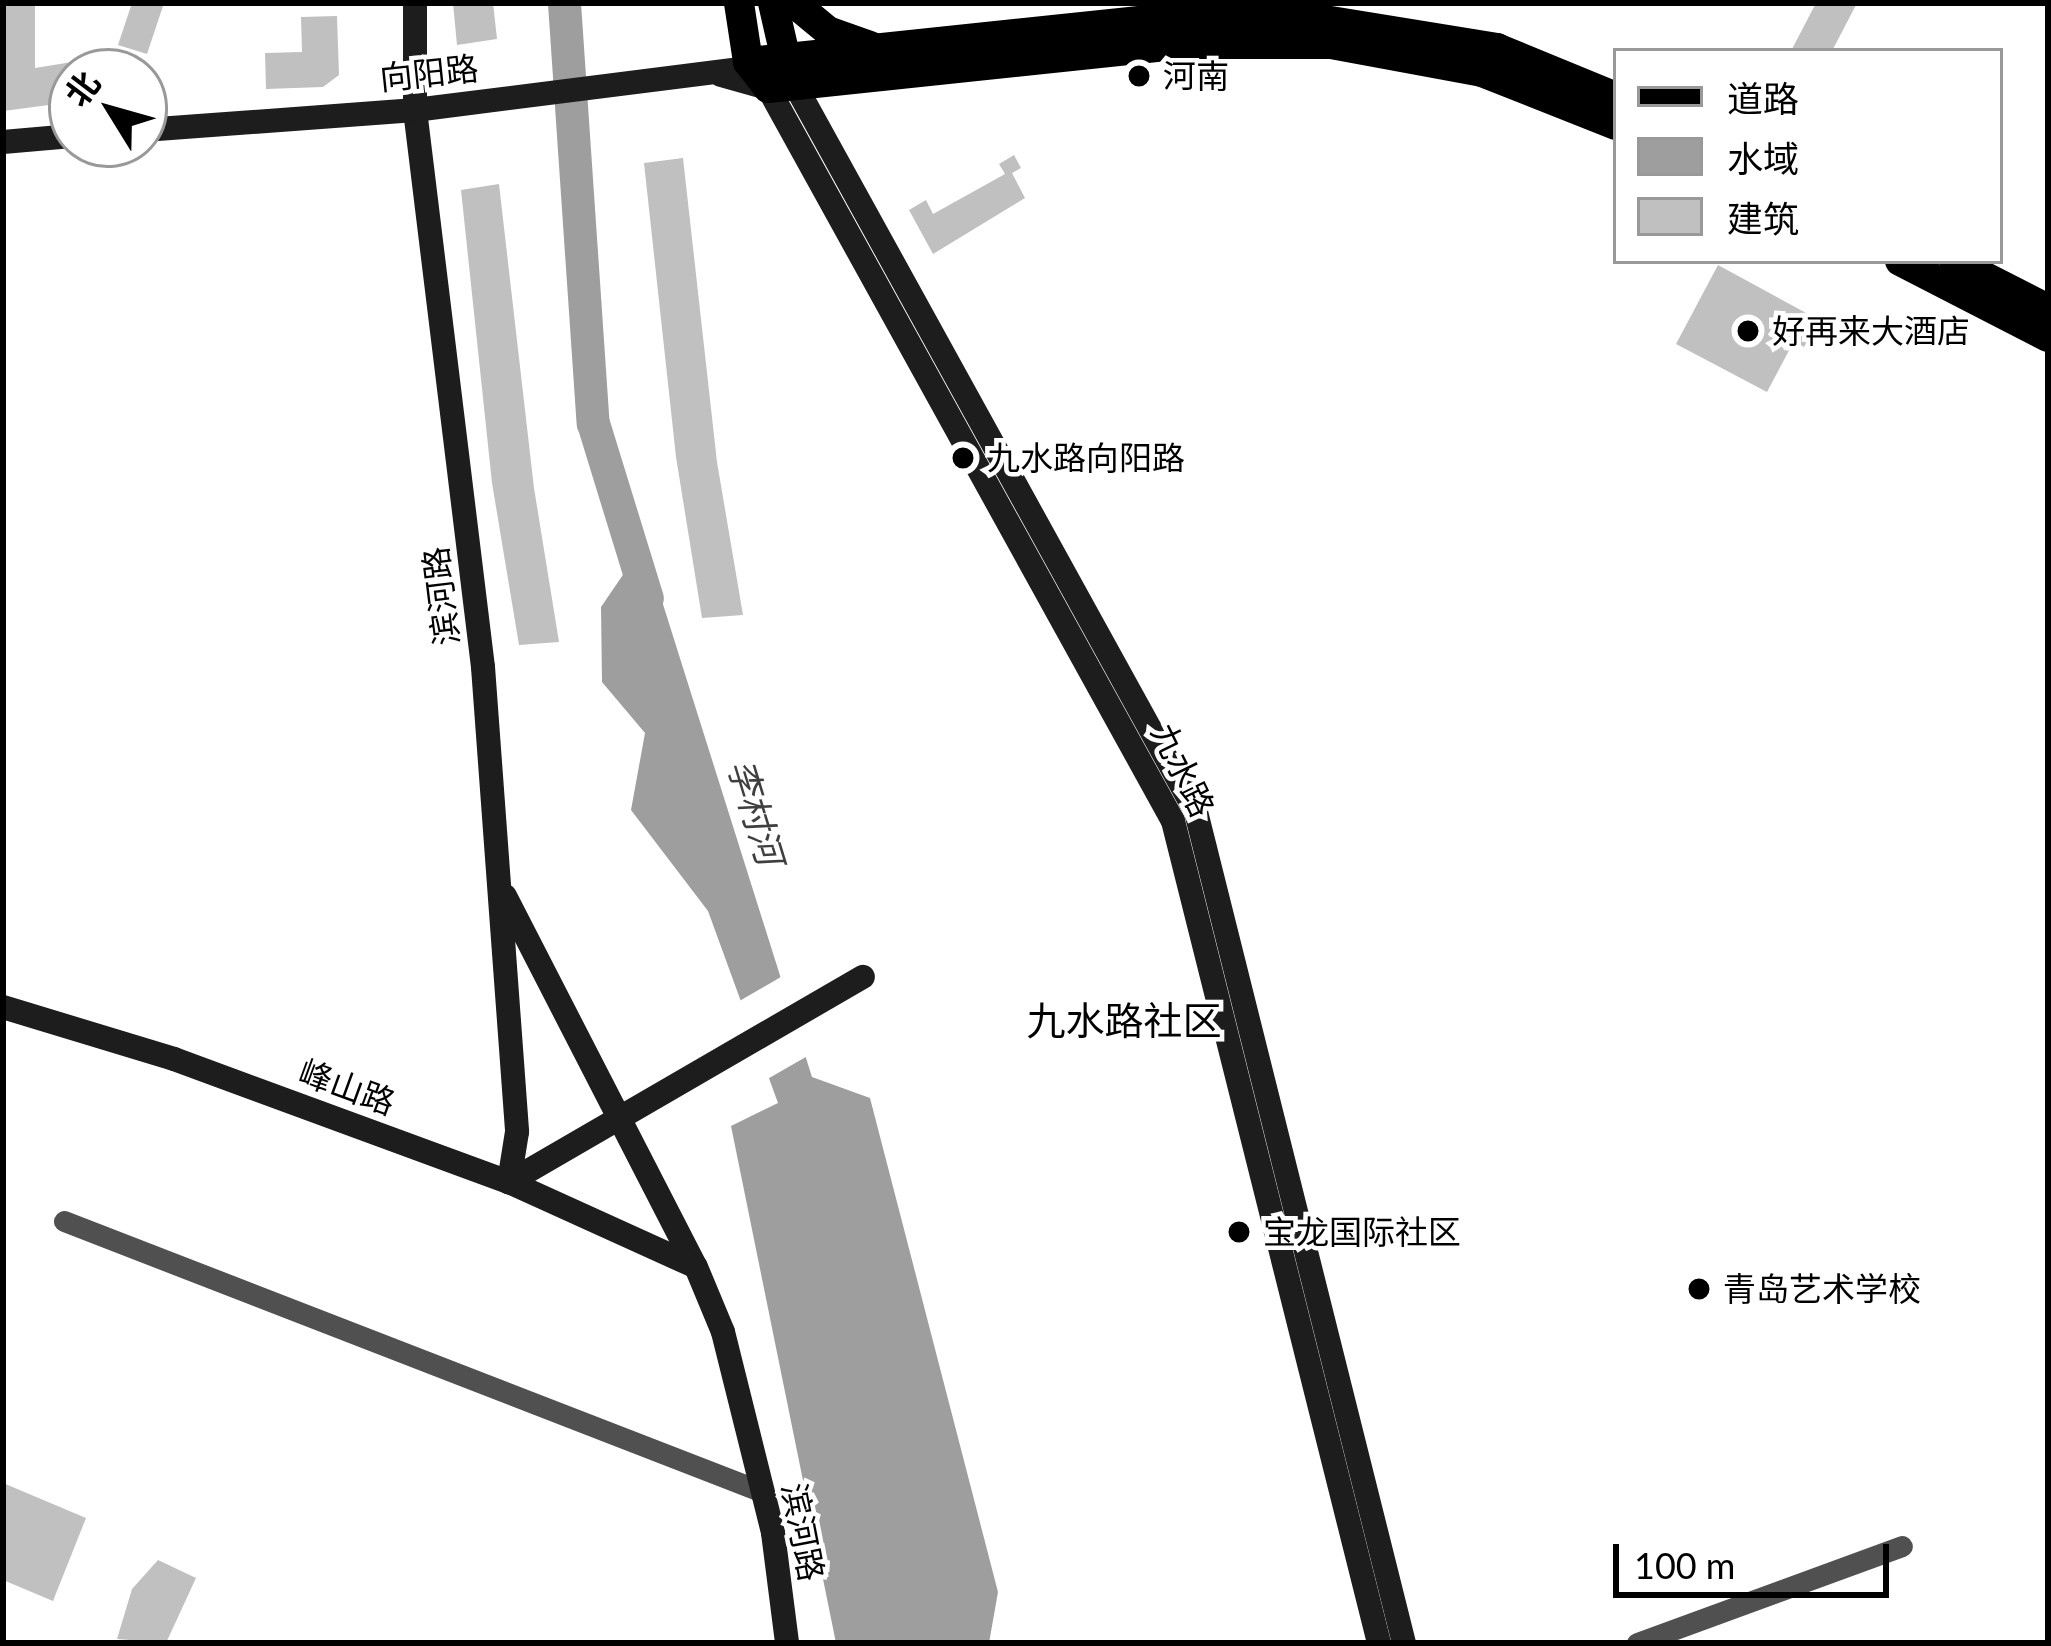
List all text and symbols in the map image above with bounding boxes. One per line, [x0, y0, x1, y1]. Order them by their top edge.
north arrow [48, 48, 168, 168]
street label: 向阳路 [378, 48, 480, 98]
legend [1613, 48, 2003, 264]
place label: 河南 [1163, 56, 1229, 96]
text: 北 [56, 63, 108, 113]
marker: 河南 [1126, 63, 1152, 89]
text: 道路 [1727, 76, 1799, 120]
text: 水域 [1727, 136, 1799, 180]
text: 建筑 [1727, 196, 1799, 240]
place label: 好再来大酒店 [1772, 311, 1970, 351]
marker: 好再来大酒店 [1735, 318, 1761, 344]
place label: 九水路向阳路 [987, 438, 1185, 478]
marker: 九水路向阳路 [950, 445, 976, 471]
street label: 滨河路 [415, 544, 467, 648]
street label: 九水路 [1144, 717, 1222, 823]
water label: 李村河 [720, 754, 792, 870]
district label: 九水路社区 [1027, 997, 1221, 1043]
street label: 峰山路 [294, 1051, 400, 1123]
place label: 宝龙国际社区 [1263, 1212, 1461, 1252]
marker: 宝龙国际社区 [1226, 1219, 1252, 1245]
place label: 青岛艺术学校 [1723, 1269, 1921, 1309]
marker: 青岛艺术学校 [1686, 1276, 1712, 1302]
street label: 滨河路 [774, 1480, 832, 1584]
scale bar [1619, 1520, 1895, 1594]
text: 100 m [1634, 1543, 1735, 1587]

